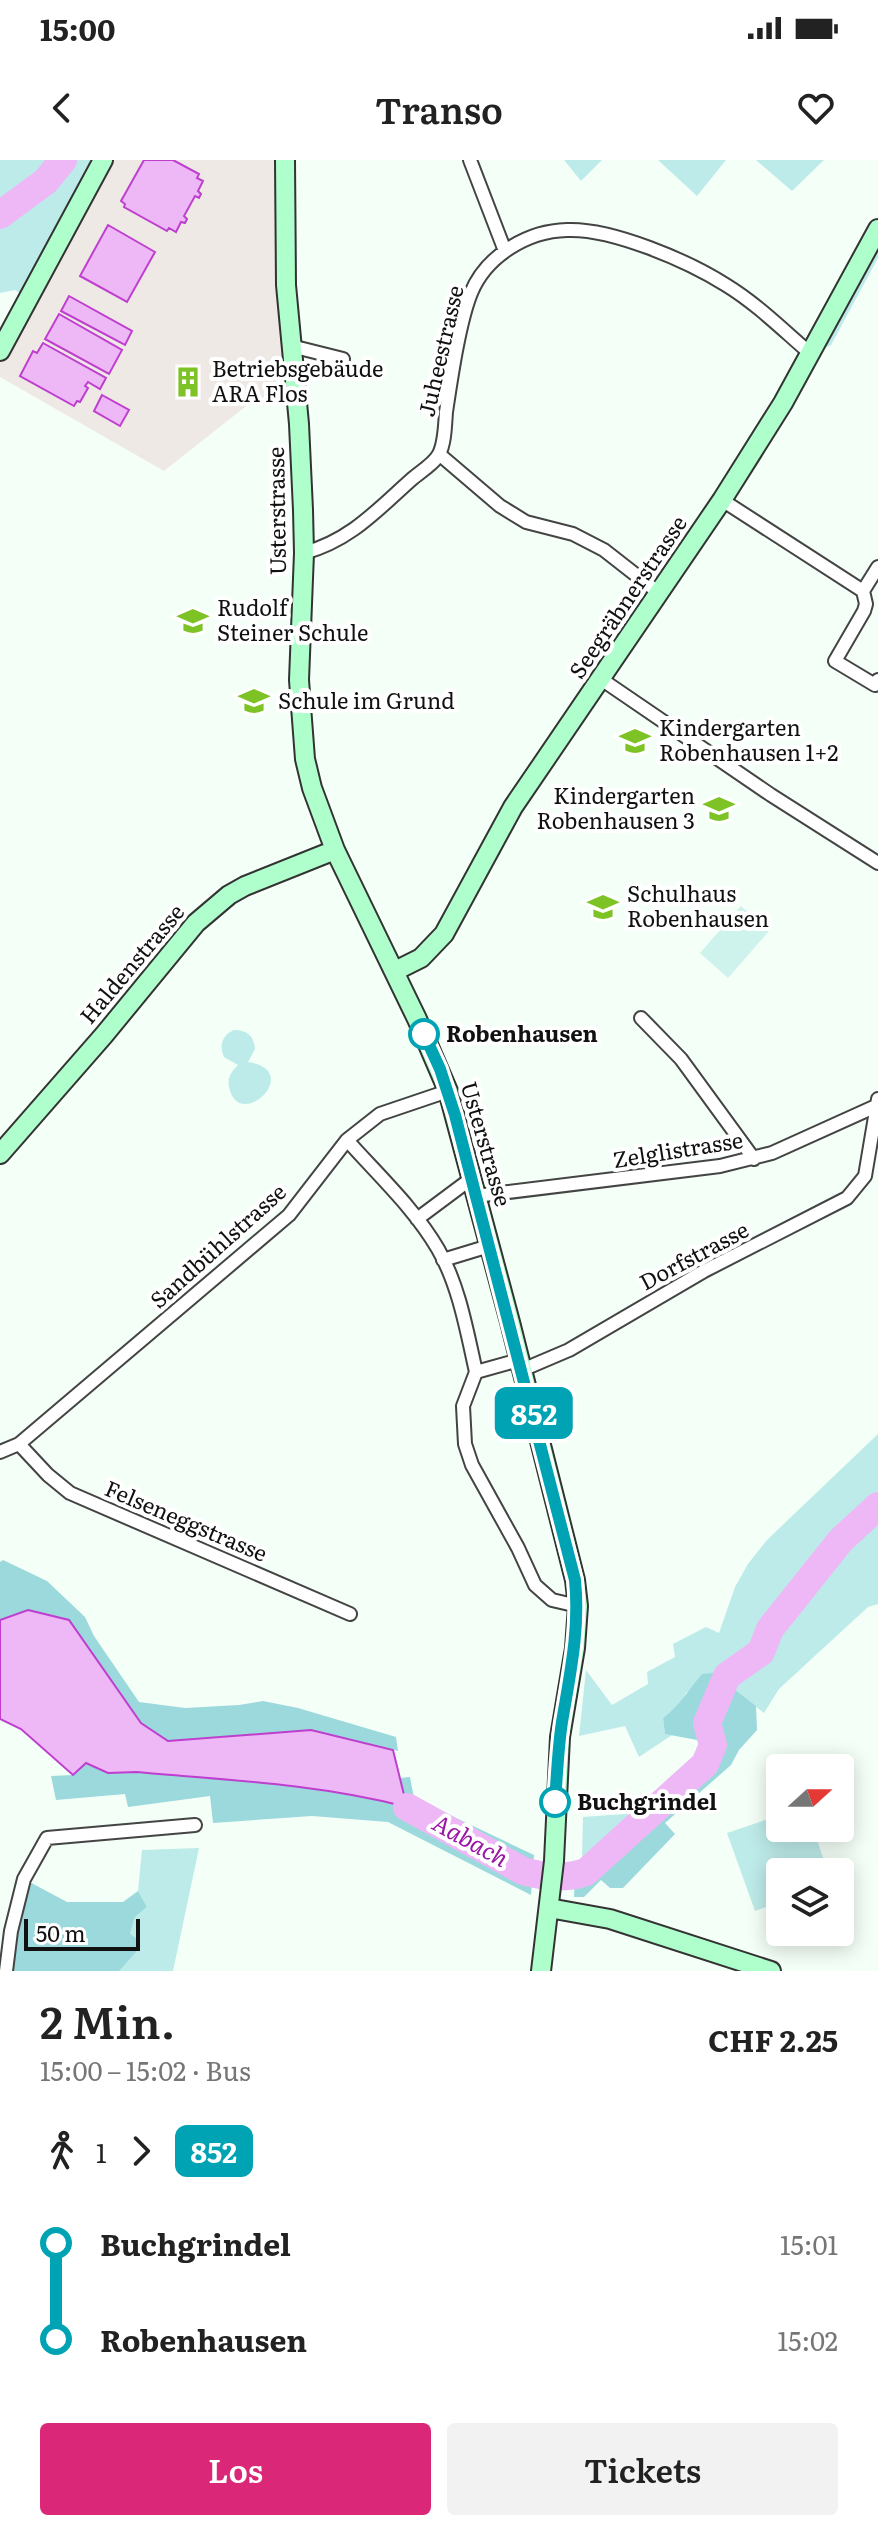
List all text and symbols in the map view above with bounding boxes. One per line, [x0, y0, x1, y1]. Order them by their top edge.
text: 15:00 [40, 6, 116, 50]
text: Transo [375, 82, 503, 135]
icon: back [40, 86, 84, 130]
icon: heart [794, 86, 838, 130]
street label: Juheestrasse [408, 282, 471, 420]
place label: Betriebsgebäude ARA Flos [212, 351, 383, 409]
building icon: Betriebsgebäude ARA Flos [171, 365, 205, 399]
street label: Usterstrasse [258, 446, 293, 576]
street label: Seegräbnerstrasse [560, 508, 694, 684]
place label: Rudolf Steiner Schule [217, 590, 368, 648]
school or university icon: Rudolf Steiner Schule [176, 604, 210, 638]
place label: Schule im Grund [278, 683, 455, 716]
school or university icon: Schule im Grund [237, 684, 271, 718]
place label: Kindergarten Robenhausen 1+2 [659, 710, 838, 768]
school or university icon: Kindergarten Robenhausen 1+2 [618, 724, 652, 758]
place label: Kindergarten Robenhausen 3 [537, 778, 695, 836]
school or university icon: Kindergarten Robenhausen 3 [702, 792, 736, 826]
place label: Schulhaus Robenhausen [627, 876, 769, 934]
school or university icon: Schulhaus Robenhausen [586, 890, 620, 924]
street label: Haldenstrasse [71, 896, 191, 1030]
place label: Robenhausen [446, 1016, 598, 1049]
marker: Robenhausen [409, 1019, 439, 1049]
street label: Usterstrasse [454, 1077, 521, 1210]
street label: Zelglistrasse [610, 1122, 745, 1175]
street label: Sandbühlstrasse [142, 1175, 292, 1315]
street label: Dorfstrasse [633, 1212, 754, 1297]
line badge: 852 [488, 1387, 580, 1439]
text: 852 [511, 1392, 557, 1434]
street label: Felseneggstrasse [100, 1470, 273, 1569]
north arrow [766, 1754, 854, 1842]
map controls [766, 1754, 854, 1946]
place label: Buchgrindel [577, 1784, 717, 1817]
marker: Buchgrindel [540, 1787, 570, 1817]
water label: Aabach [427, 1804, 515, 1874]
button: layers [766, 1858, 854, 1946]
scale bar [24, 1915, 140, 1951]
text: 50 m [36, 1916, 86, 1949]
text: 2 Min. [40, 1987, 175, 2053]
text: CHF 2.25 [708, 2017, 838, 2061]
text: 15:00 – 15:02 · Bus [40, 2050, 251, 2089]
icon: walk [40, 2129, 84, 2173]
icon: forward [119, 2129, 163, 2173]
text: 852 [191, 2130, 237, 2172]
text: 1 [96, 2132, 107, 2171]
text: Buchgrindel [100, 2221, 291, 2265]
text: 15:01 [780, 2224, 838, 2263]
text: Robenhausen [100, 2317, 307, 2361]
text: 15:02 [778, 2320, 838, 2359]
button: Los [40, 2423, 431, 2515]
button: Tickets [447, 2423, 838, 2515]

